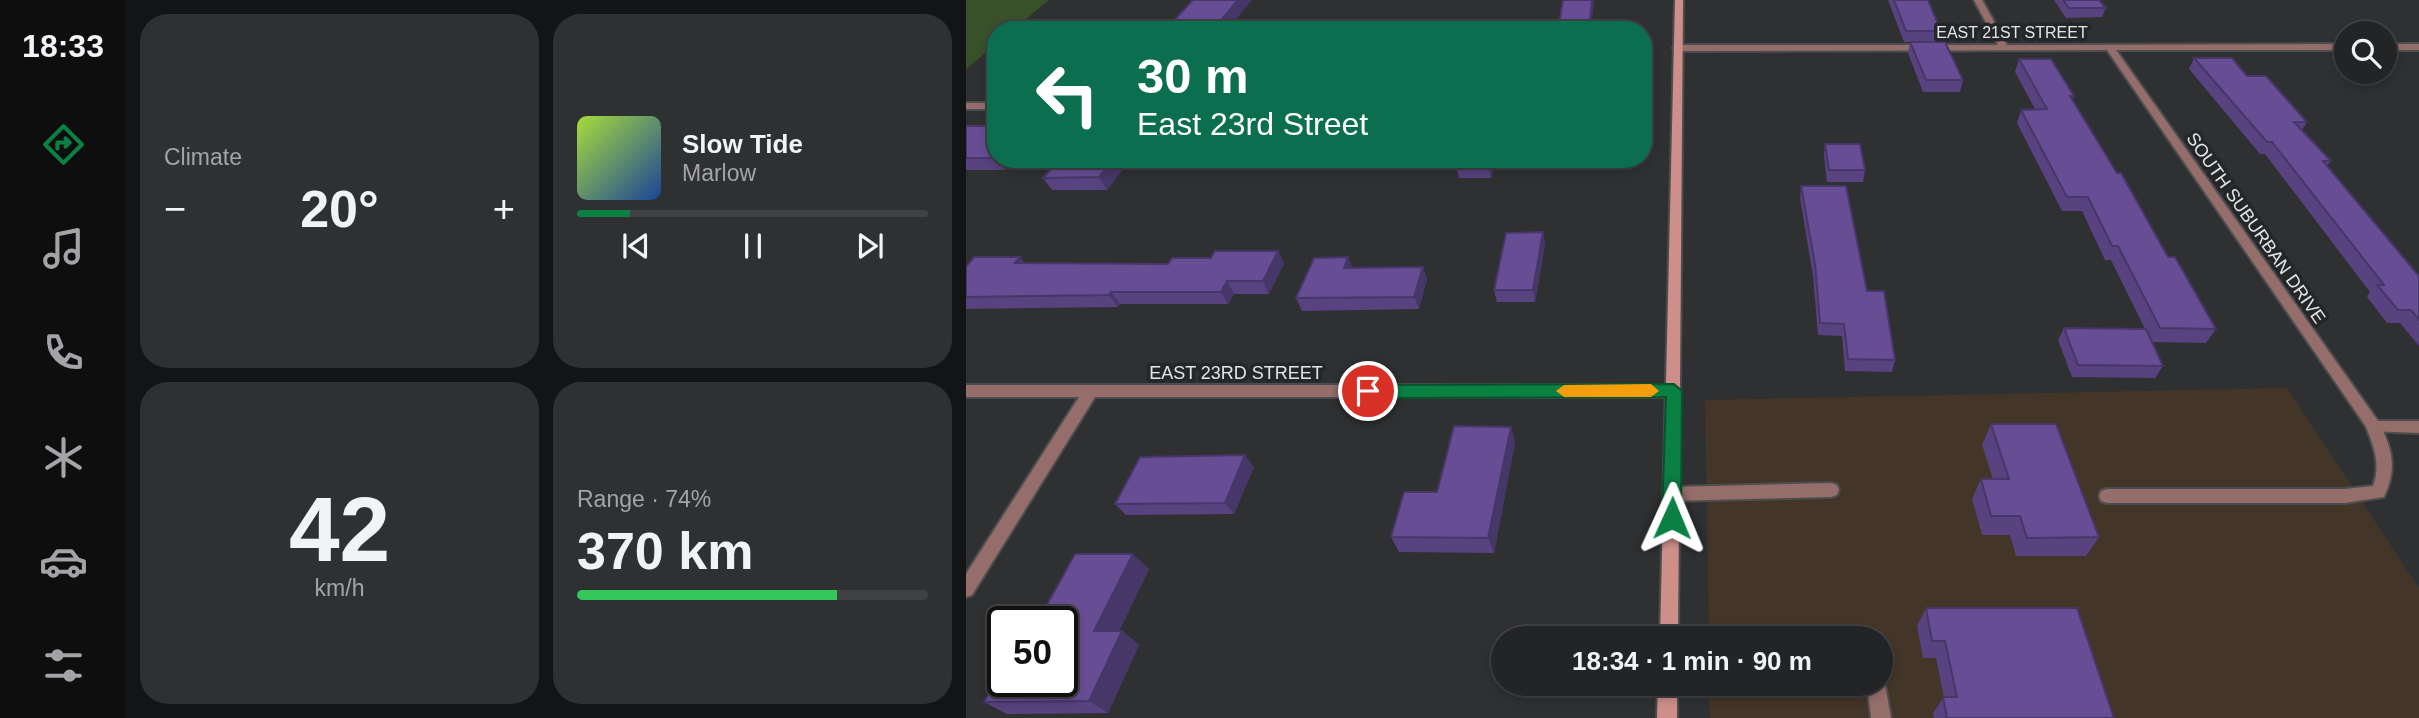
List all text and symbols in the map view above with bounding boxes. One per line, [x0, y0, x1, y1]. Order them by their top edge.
map controls [2334, 21, 2397, 84]
button: search [2334, 21, 2397, 84]
street label: EAST 21ST STREET [1936, 24, 2088, 41]
text: 18:33 [22, 28, 104, 64]
icon: left [1022, 49, 1113, 140]
text: 30 m [1137, 49, 1249, 103]
text: East 23rd Street [1137, 106, 1368, 142]
icon: directions [39, 120, 88, 169]
text: Slow Tide [682, 129, 803, 159]
street label: SOUTH SUBURBAN DRIVE [2182, 129, 2330, 327]
text: Climate [164, 144, 242, 170]
text: Marlow [682, 160, 756, 186]
text: 20° [300, 180, 379, 238]
text: − [164, 188, 186, 230]
text: + [493, 188, 515, 230]
icon: music [39, 224, 88, 273]
icon: previous [617, 227, 655, 265]
icon: pause [734, 227, 772, 265]
icon: next [851, 227, 889, 265]
icon: phone [39, 328, 88, 377]
pin [1338, 361, 1398, 421]
street label: EAST 23RD STREET [1149, 363, 1323, 383]
icon: arrive [1349, 372, 1387, 410]
icon: climate [39, 433, 88, 482]
text: 42 [289, 479, 390, 580]
position arrow [1635, 481, 1709, 555]
text: Range · 74% [577, 486, 711, 512]
text: 370 km [577, 522, 753, 580]
icon: car [39, 537, 88, 586]
text: km/h [315, 575, 364, 601]
speed limit sign: 50 [987, 606, 1078, 697]
icon: filters [39, 641, 88, 690]
text: 18:34 · 1 min · 90 m [1572, 646, 1812, 676]

